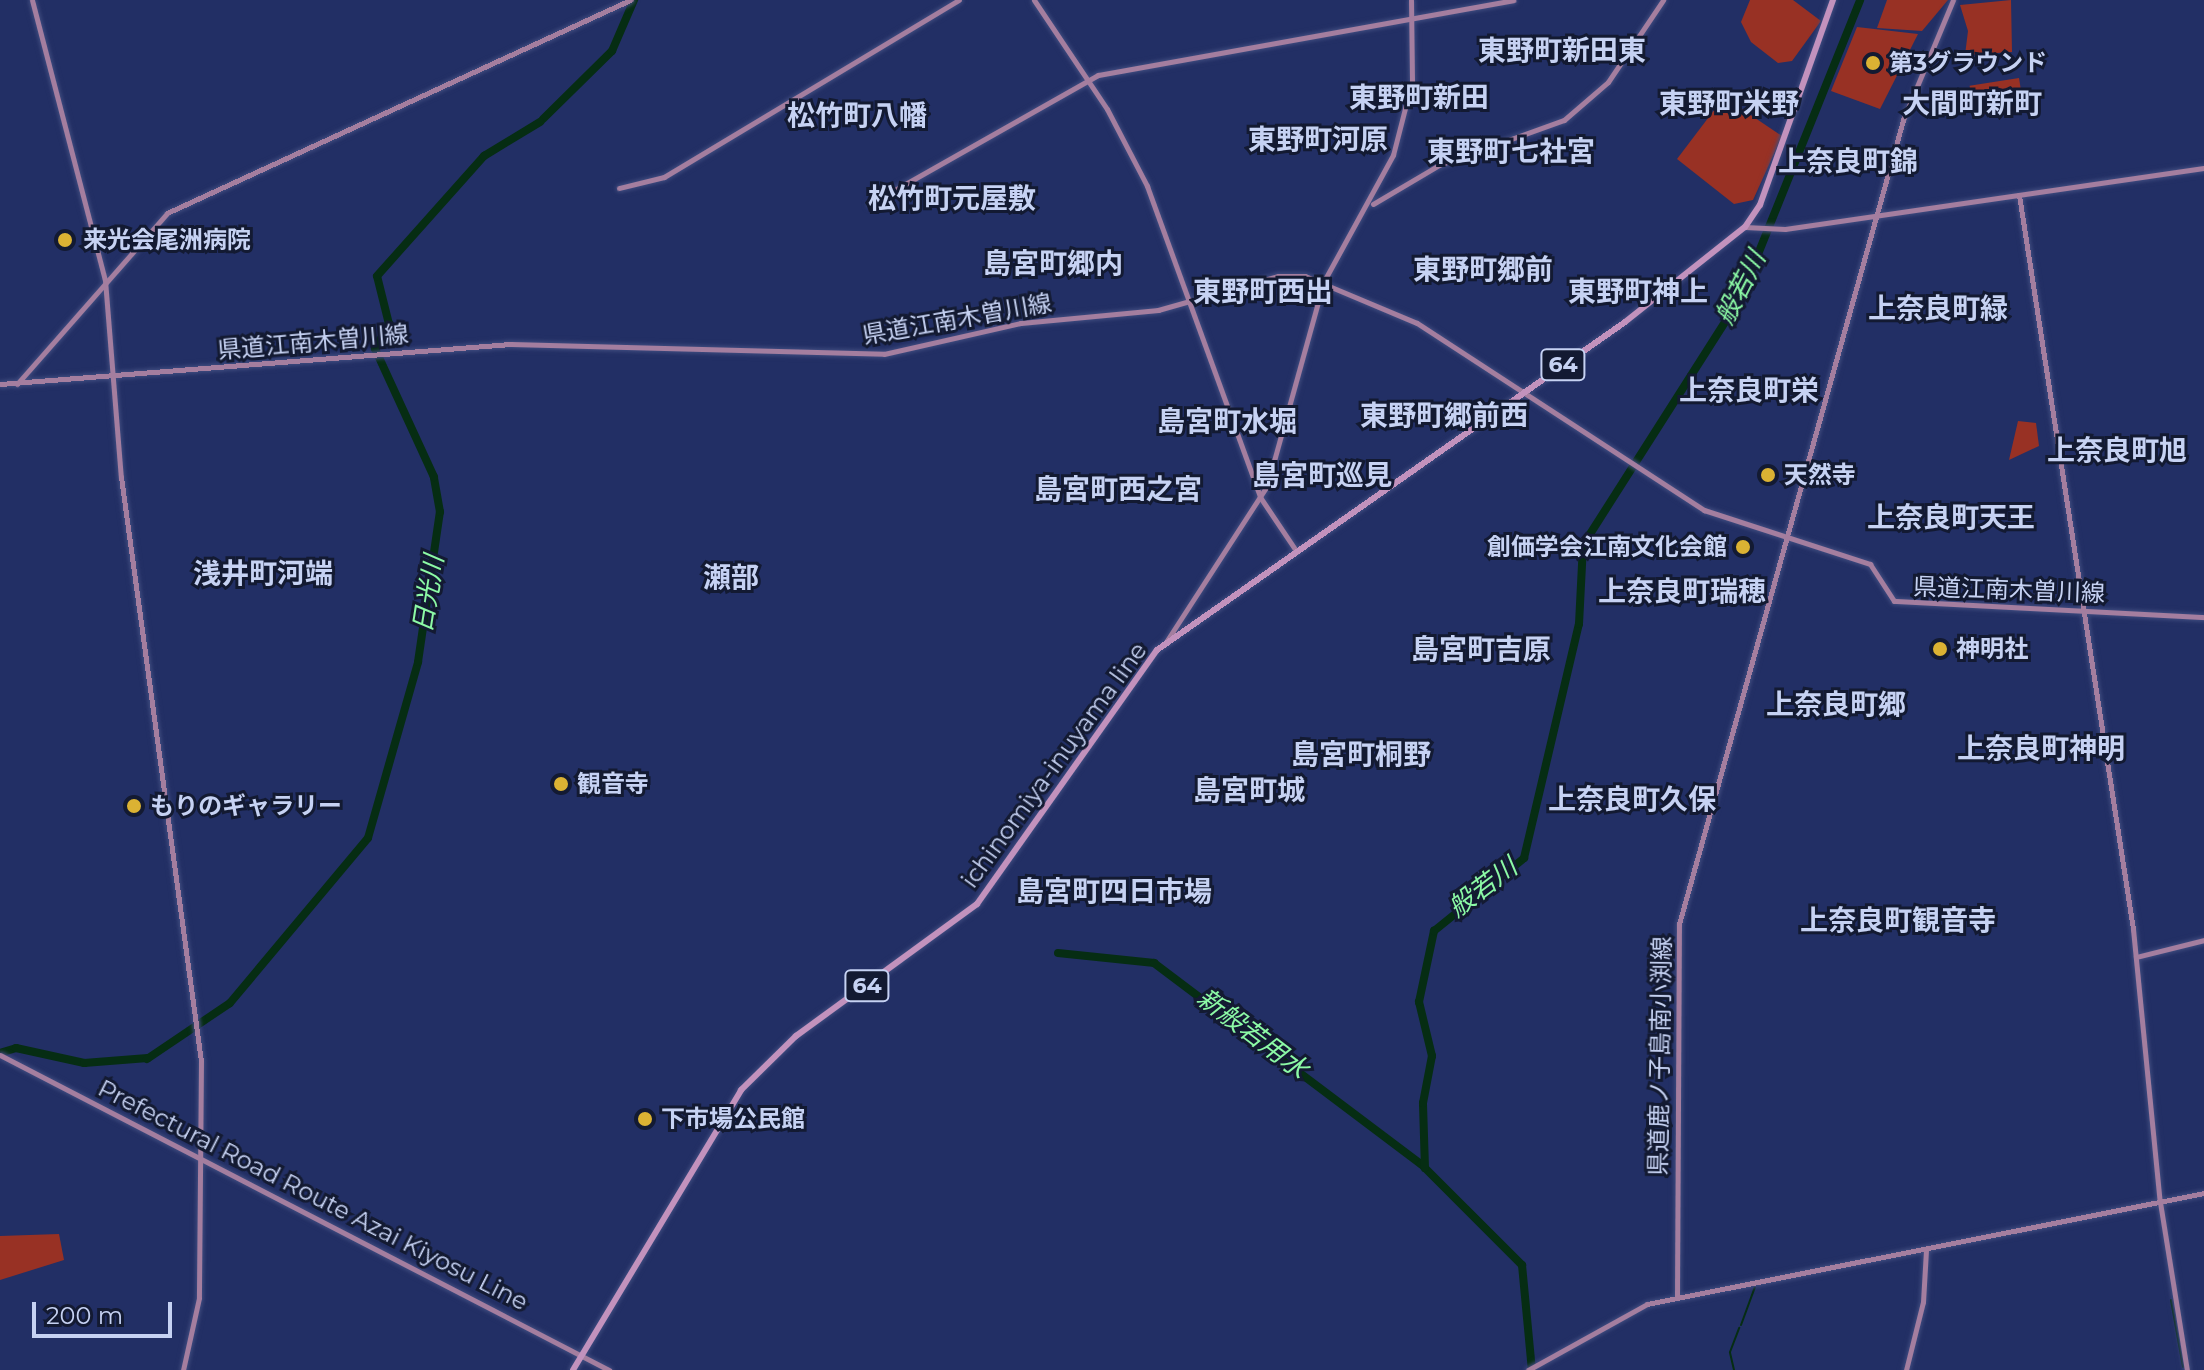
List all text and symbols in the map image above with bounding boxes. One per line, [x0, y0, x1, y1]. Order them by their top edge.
district label: 東野町新田東 [1478, 33, 1646, 67]
place label: 第3グラウンド [1889, 49, 2047, 77]
marker: 第3グラウンド [1864, 54, 1882, 72]
district label: 東野町新田 [1349, 80, 1489, 114]
district label: 東野町米野 [1659, 86, 1799, 120]
district label: 大間町新町 [1902, 86, 2042, 120]
district label: 松竹町八幡 [787, 98, 927, 132]
district label: 東野町河原 [1248, 122, 1388, 156]
district label: 東野町七社宮 [1427, 134, 1595, 168]
district label: 上奈良町錦 [1778, 144, 1918, 178]
district label: 松竹町元屋敷 [868, 181, 1036, 215]
place label: 来光会尾洲病院 [83, 226, 251, 254]
marker: 来光会尾洲病院 [54, 229, 76, 251]
district label: 島宮町郷内 [983, 246, 1123, 280]
water label: 般若川 [1709, 246, 1773, 330]
district label: 東野町郷前 [1413, 252, 1553, 286]
district label: 東野町西出 [1193, 274, 1333, 308]
district label: 東野町神上 [1568, 274, 1708, 308]
street label: 県道江南木曽川線 [860, 288, 1054, 350]
district label: 上奈良町緑 [1868, 291, 2008, 325]
street label: 県道江南木曽川線 [216, 319, 410, 365]
road number: 64 [1539, 347, 1587, 383]
district label: 上奈良町栄 [1679, 373, 1819, 407]
district label: 東野町郷前西 [1360, 398, 1528, 432]
district label: 島宮町水堀 [1157, 404, 1297, 438]
district label: 上奈良町旭 [2047, 433, 2187, 467]
district label: 島宮町巡見 [1252, 458, 1392, 492]
place label: 天然寺 [1784, 461, 1856, 489]
marker: 天然寺 [1759, 466, 1777, 484]
district label: 島宮町西之宮 [1034, 472, 1202, 506]
district label: 上奈良町天王 [1867, 500, 2035, 534]
place label: 創価学会江南文化会館 [1487, 533, 1727, 561]
marker: 創価学会江南文化会館 [1734, 538, 1752, 556]
water label: 日光川 [407, 553, 451, 635]
district label: 浅井町河端 [193, 556, 333, 590]
district label: 瀬部 [703, 560, 759, 594]
street label: 県道江南木曽川線 [1913, 572, 2105, 608]
district label: 上奈良町瑞穂 [1598, 574, 1766, 608]
district label: 島宮町吉原 [1411, 632, 1551, 666]
place label: 神明社 [1956, 635, 2028, 663]
street label: ichinomiya-inuyama line [955, 637, 1153, 893]
marker: 神明社 [1931, 640, 1949, 658]
district label: 上奈良町郷 [1766, 687, 1906, 721]
district label: 上奈良町神明 [1957, 731, 2125, 765]
district label: 島宮町桐野 [1291, 737, 1431, 771]
place label: 観音寺 [577, 770, 649, 798]
district label: 島宮町城 [1193, 773, 1305, 807]
marker: 観音寺 [552, 775, 570, 793]
district label: 上奈良町久保 [1548, 782, 1716, 816]
place label: もりのギャラリー [150, 792, 342, 820]
marker: もりのギャラリー [125, 797, 143, 815]
water label: 般若川 [1442, 852, 1524, 924]
district label: 島宮町四日市場 [1016, 874, 1212, 908]
district label: 上奈良町観音寺 [1800, 903, 1996, 937]
street label: 県道鹿ノ子島南小渕線 [1644, 936, 1676, 1176]
road number: 64 [843, 968, 891, 1004]
water label: 新般若用水 [1191, 982, 1313, 1086]
street label: Prefectural Road Route Azai Kiyosu Line [93, 1074, 533, 1316]
place label: 下市場公民館 [661, 1105, 805, 1133]
marker: 下市場公民館 [636, 1110, 654, 1128]
scale bar [36, 1286, 176, 1336]
text: 200 m [46, 1301, 123, 1330]

